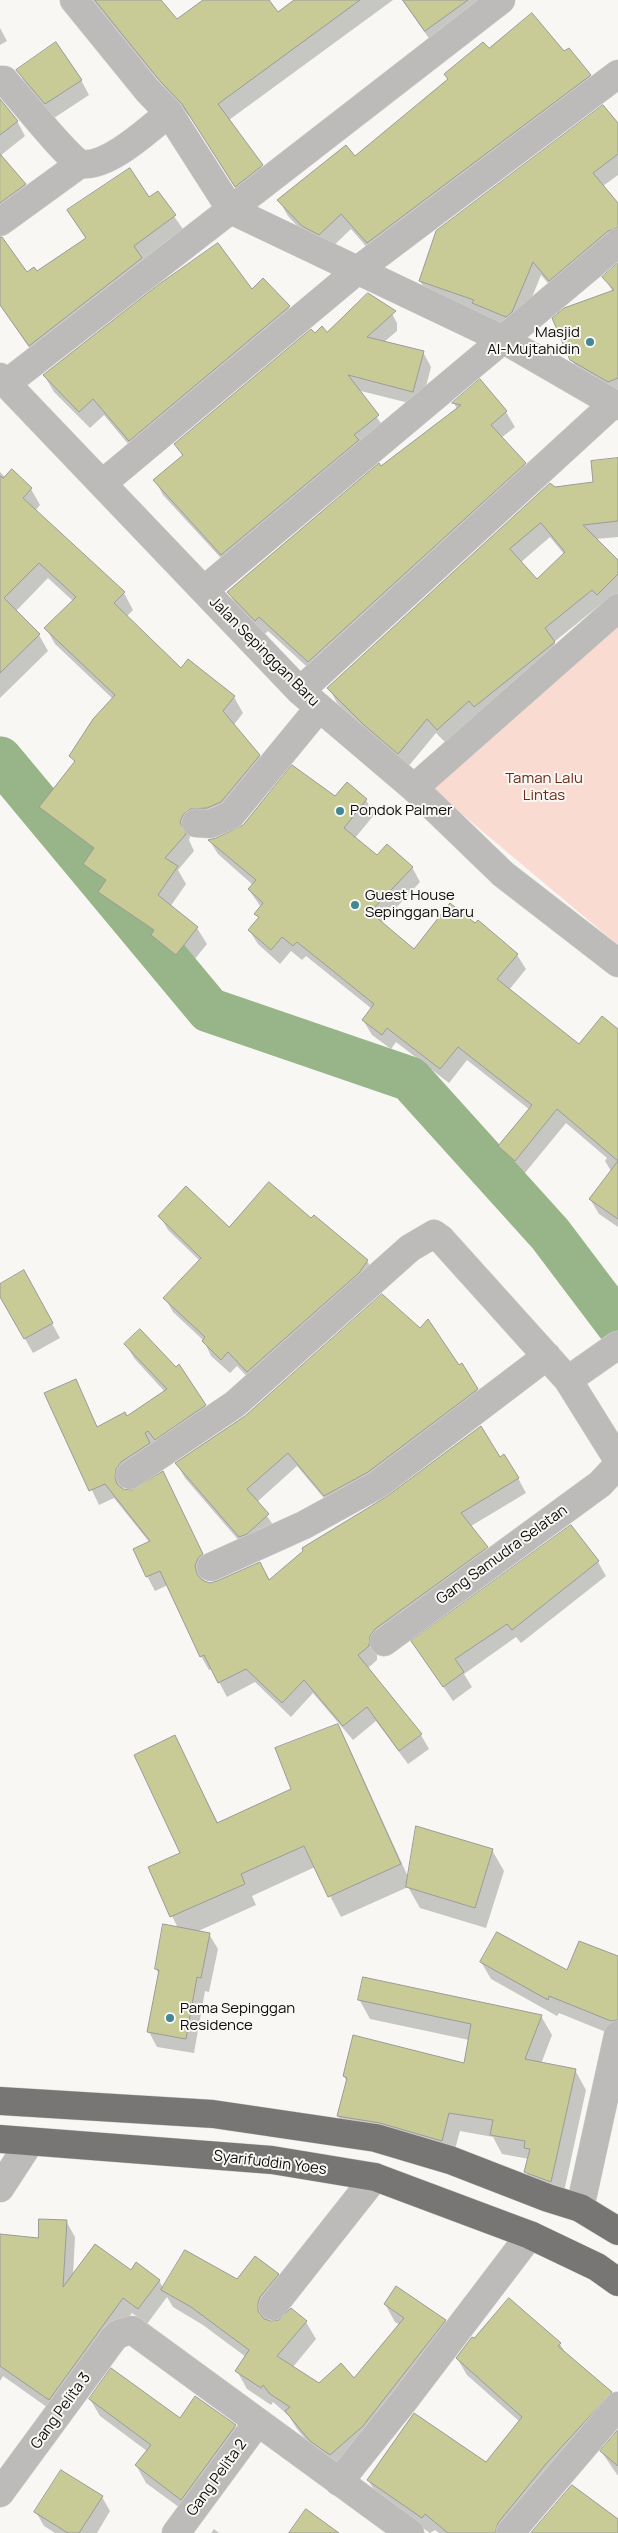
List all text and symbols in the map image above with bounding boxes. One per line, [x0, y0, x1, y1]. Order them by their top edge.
place label: Masjid Al-Mujtahidin [487, 324, 580, 359]
marker: Masjid Al-Mujtahidin [584, 336, 596, 348]
street label: Jalan Sepinggan Baru [205, 593, 323, 711]
park label: Taman Lalu Lintas [505, 770, 583, 805]
place label: Pondok Palmer [350, 802, 452, 820]
marker: Pondok Palmer [334, 805, 346, 817]
place label: Guest House Sepinggan Baru [365, 887, 474, 922]
marker: Guest House Sepinggan Baru [349, 899, 361, 911]
street label: Gang Samudra Selatan [433, 1501, 571, 1609]
place label: Pama Sepinggan Residence [180, 2000, 295, 2035]
marker: Pama Sepinggan Residence [164, 2012, 176, 2024]
street label: Syarifuddin Yoes [212, 2147, 328, 2179]
street label: Gang Pelita 3 [27, 2369, 95, 2453]
street label: Gang Pelita 2 [183, 2436, 251, 2520]

